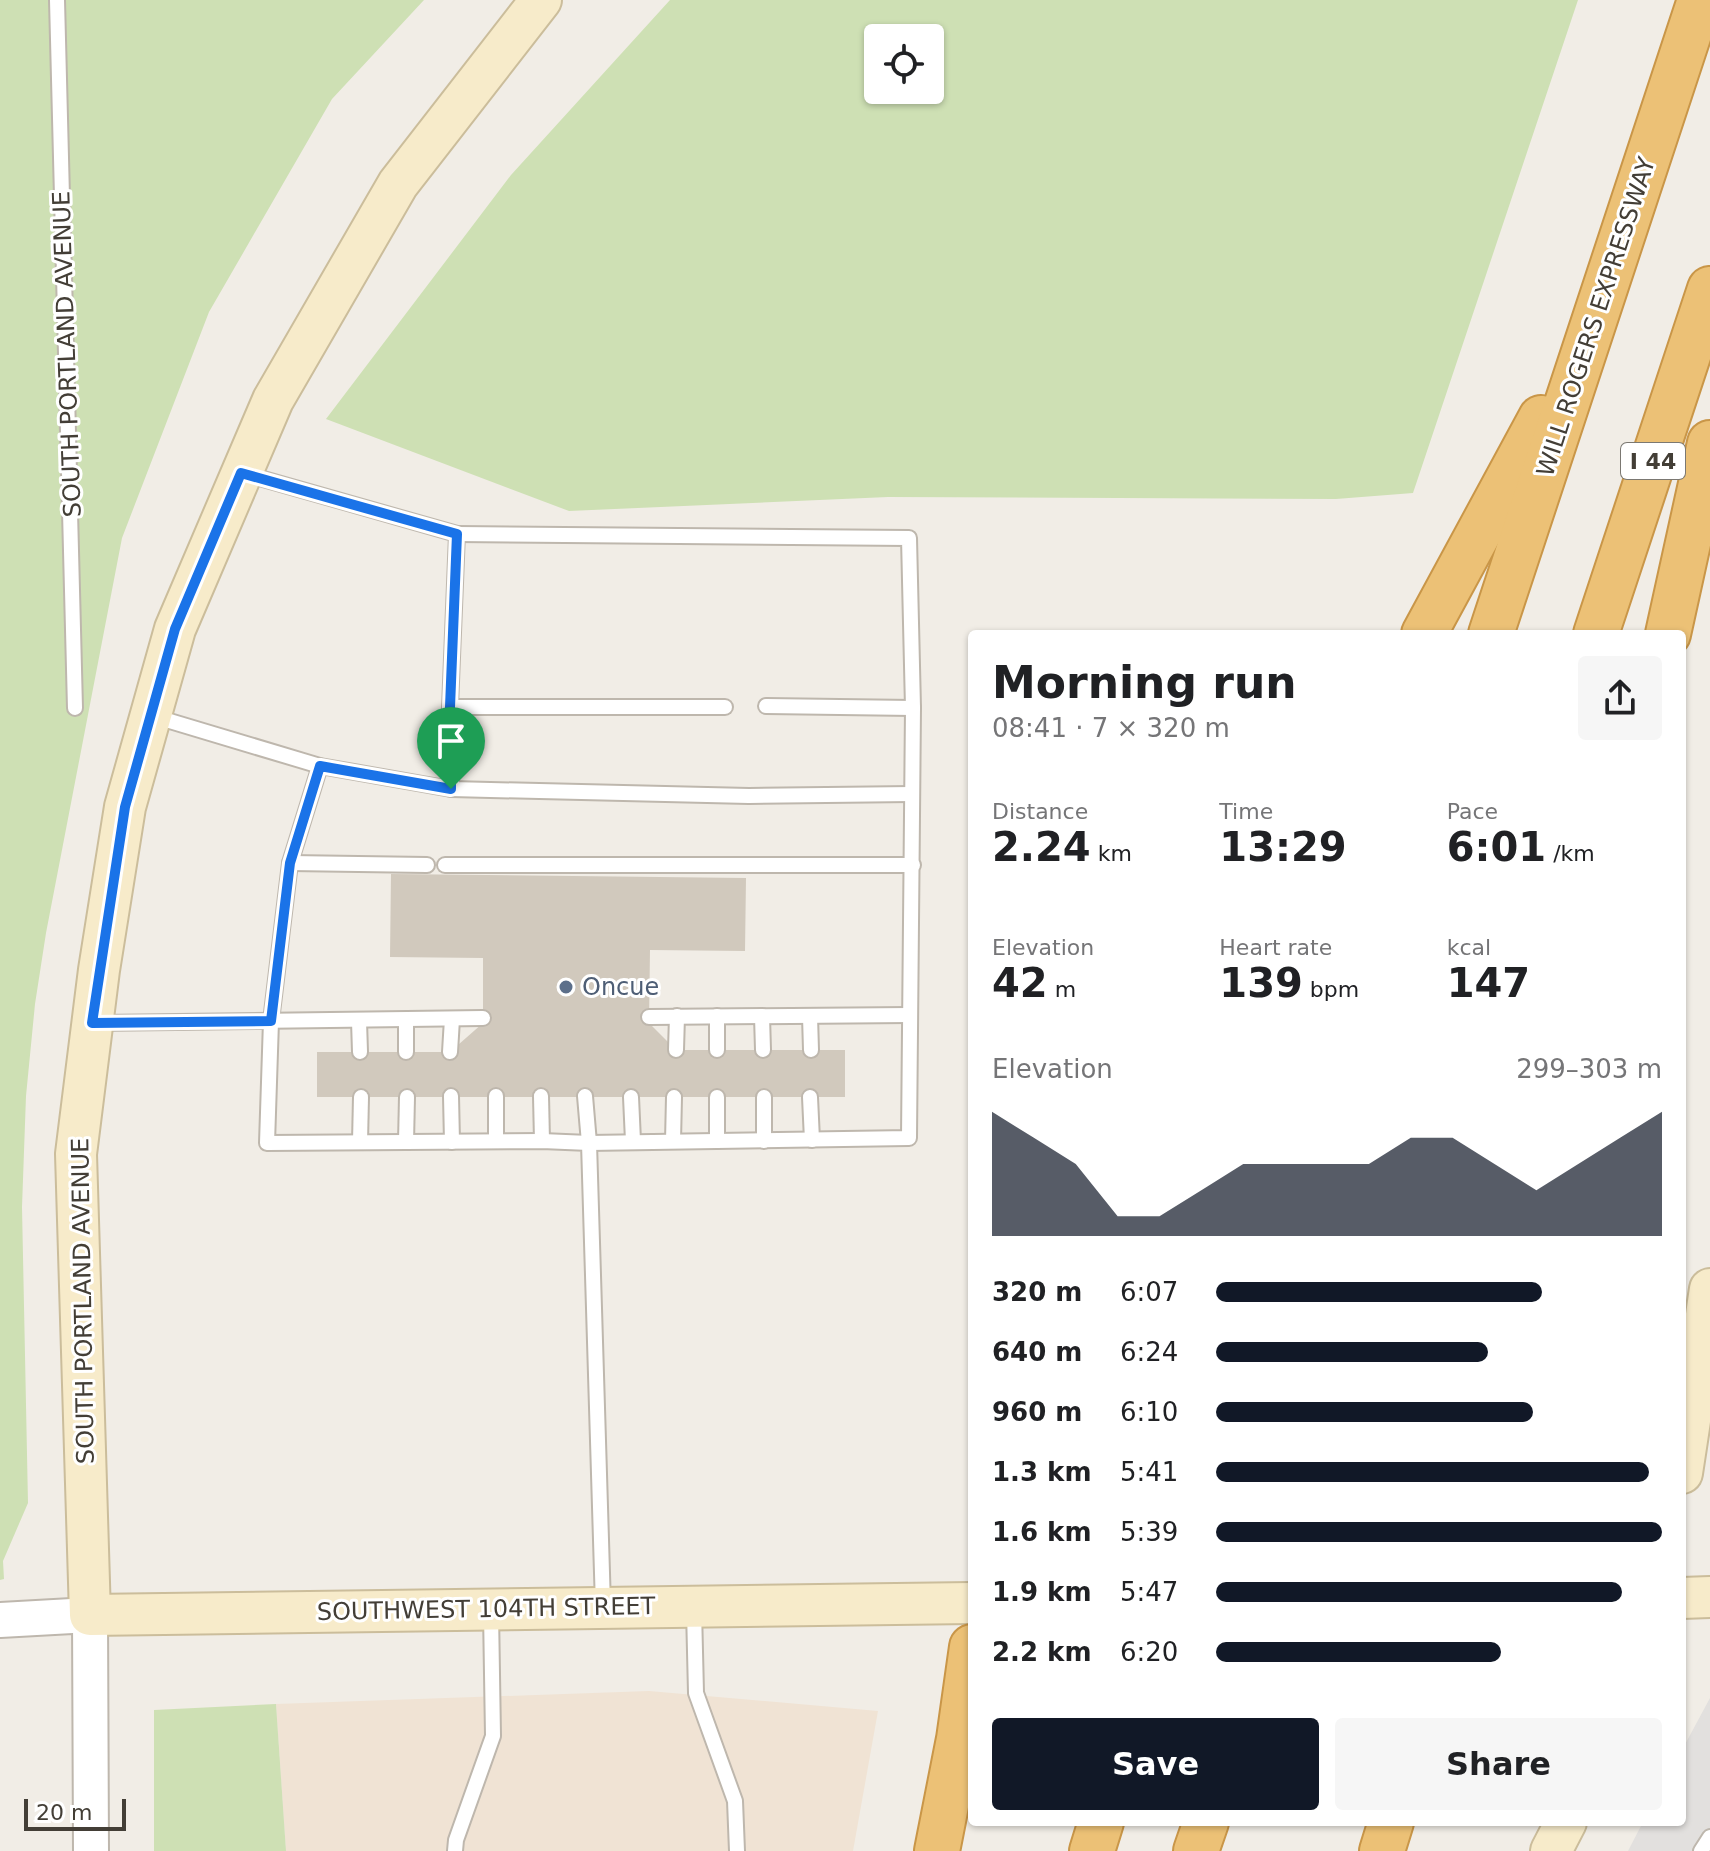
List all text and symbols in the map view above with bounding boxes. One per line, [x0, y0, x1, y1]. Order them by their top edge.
map controls [864, 24, 944, 104]
button: locate [864, 24, 944, 104]
street label: WILL ROGERS EXPRESSWAY [1531, 153, 1661, 480]
street label: SOUTH PORTLAND AVENUE [47, 190, 87, 518]
road number: I 44 [1621, 443, 1685, 479]
button: share [1578, 656, 1662, 740]
text: Morning run [992, 657, 1297, 708]
pin [417, 707, 485, 789]
text: 08:41 · 7 × 320 m [992, 713, 1230, 743]
icon: arrive [429, 719, 473, 763]
text: Distance [992, 799, 1088, 824]
text: Time [1219, 799, 1273, 824]
text: Pace [1447, 799, 1498, 824]
text: 2.24 [992, 824, 1091, 870]
text: 13:29 [1219, 824, 1347, 870]
text: 6:01 [1447, 824, 1546, 870]
text: km [1091, 841, 1132, 866]
text: /km [1546, 841, 1595, 866]
text: Elevation [992, 935, 1094, 960]
text: Heart rate [1219, 935, 1332, 960]
text: kcal [1447, 935, 1491, 960]
text: 42 [992, 960, 1048, 1006]
text: 139 [1219, 960, 1303, 1006]
text: 147 [1447, 960, 1530, 1006]
place label: Oncue [582, 973, 659, 1001]
text: m [1048, 977, 1076, 1002]
text: bpm [1303, 977, 1359, 1002]
marker: Oncue [557, 978, 575, 996]
text: Elevation [992, 1054, 1113, 1084]
text: 299–303 m [1516, 1054, 1662, 1084]
street label: SOUTH PORTLAND AVENUE [66, 1138, 100, 1464]
text: 320 m [992, 1277, 1082, 1307]
text: 6:07 [1120, 1277, 1178, 1307]
text: 640 m [992, 1337, 1082, 1367]
text: 6:24 [1120, 1337, 1178, 1367]
text: 960 m [992, 1397, 1082, 1427]
text: 6:10 [1120, 1397, 1178, 1427]
text: 1.3 km [992, 1457, 1092, 1487]
text: 5:41 [1120, 1457, 1178, 1487]
text: 1.6 km [992, 1517, 1092, 1547]
text: 5:39 [1120, 1517, 1178, 1547]
text: 1.9 km [992, 1577, 1092, 1607]
text: 5:47 [1120, 1577, 1178, 1607]
street label: SOUTHWEST 104TH STREET [317, 1592, 656, 1626]
text: 2.2 km [992, 1637, 1092, 1667]
text: 6:20 [1120, 1637, 1178, 1667]
button: Save [992, 1718, 1319, 1810]
button: Share [1335, 1718, 1662, 1810]
scale bar [24, 1795, 126, 1831]
text: 20 m [36, 1800, 92, 1825]

